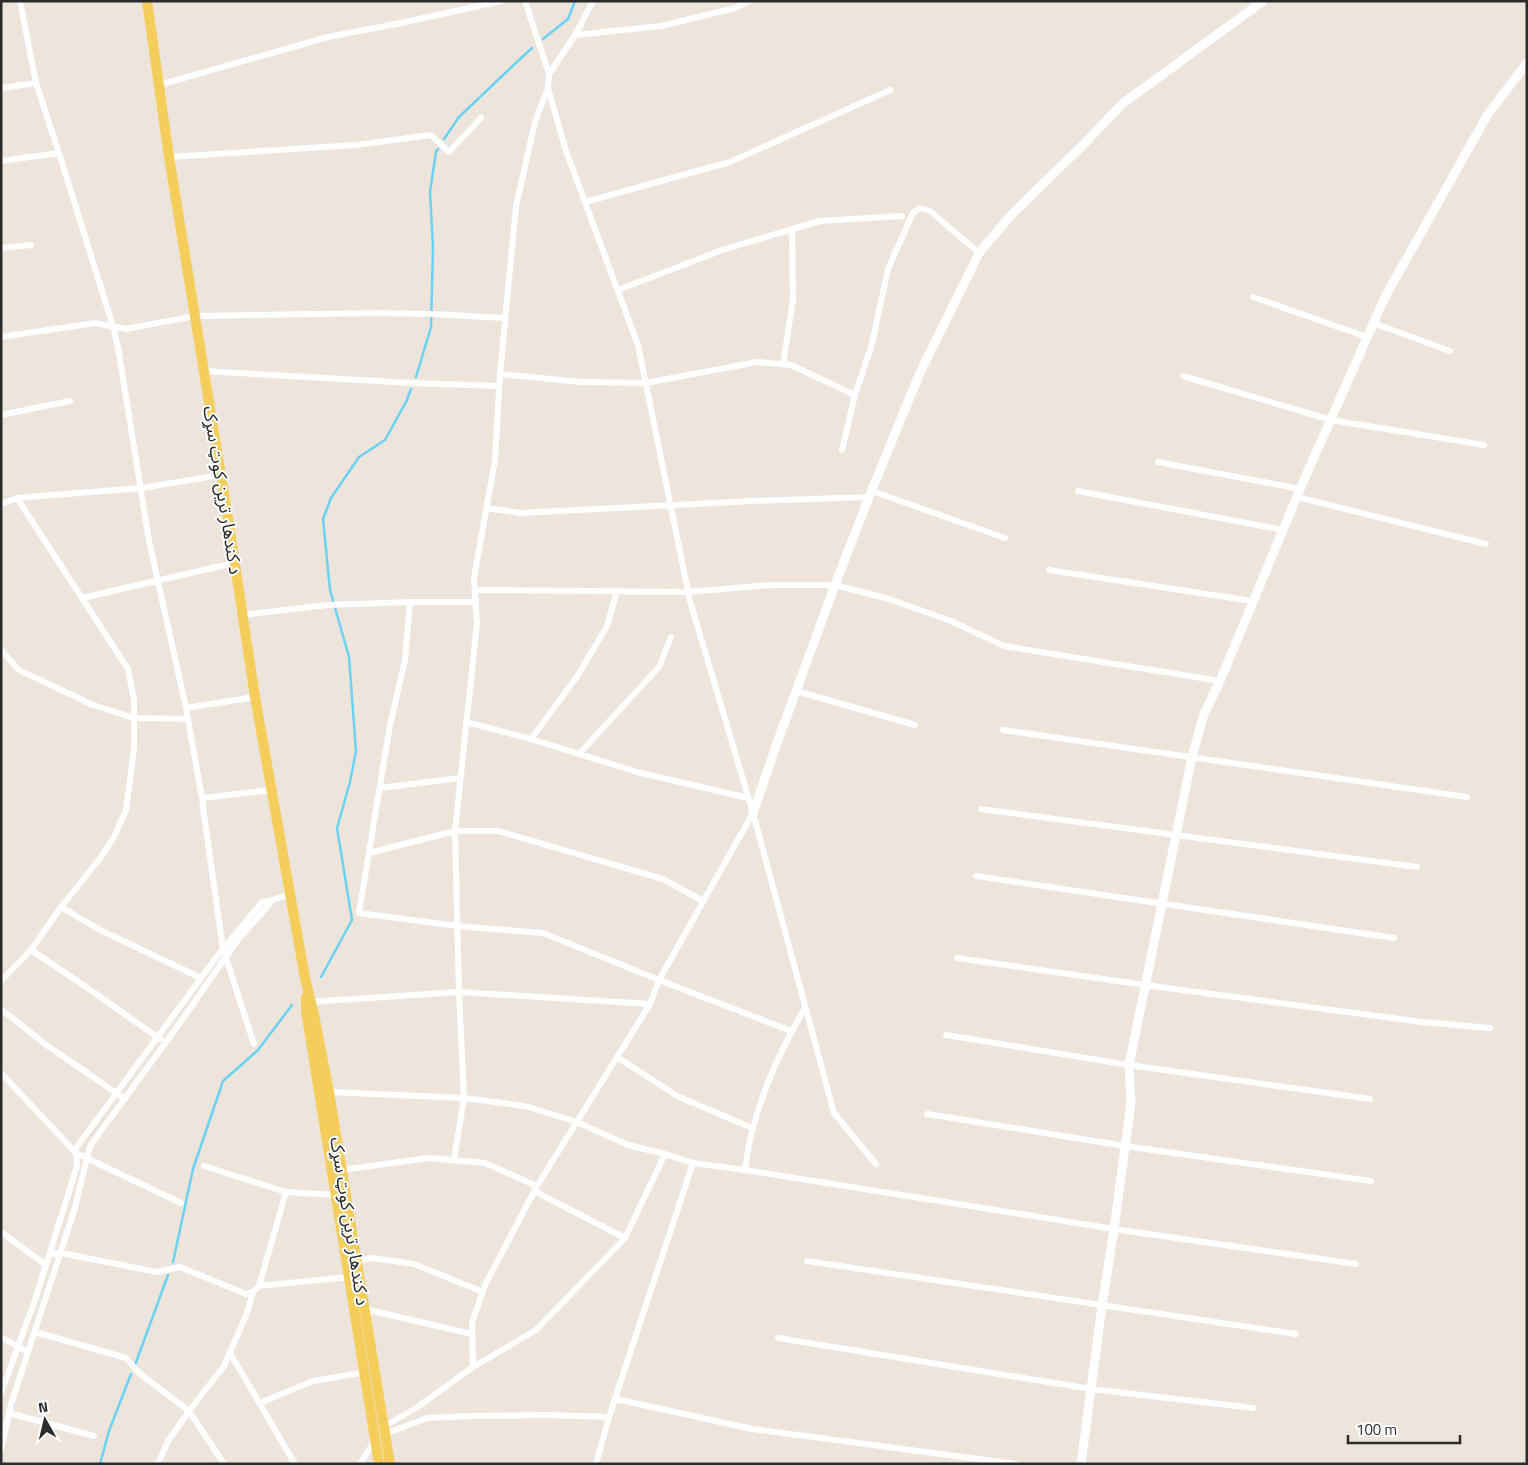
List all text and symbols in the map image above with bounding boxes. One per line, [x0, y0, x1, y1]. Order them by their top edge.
street label: د کندهار ترين کوټ سړک [196, 404, 250, 576]
street label: د کندهار ترين کوټ سړک [323, 1135, 377, 1307]
north arrow [20, 1395, 70, 1445]
text: N [37, 1396, 49, 1418]
scale bar [1348, 1412, 1460, 1444]
text: 100 m [1356, 1418, 1397, 1441]

